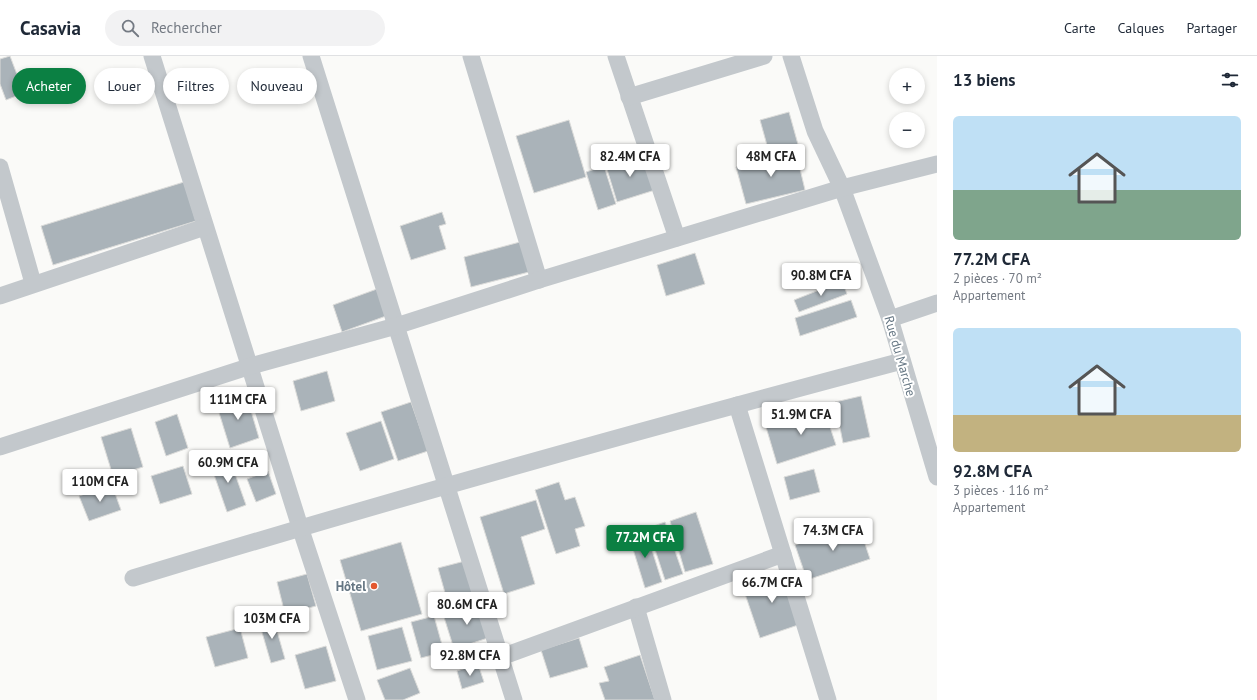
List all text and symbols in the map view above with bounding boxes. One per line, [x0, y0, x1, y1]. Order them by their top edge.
search box [105, 10, 385, 46]
text: Casavia [20, 16, 81, 40]
icon: search [119, 17, 141, 39]
text: Rechercher [151, 18, 222, 37]
text: Carte [1064, 19, 1096, 37]
text: Calques [1118, 19, 1164, 37]
text: Partager [1186, 19, 1237, 37]
chip: Acheter [12, 68, 86, 104]
chip: Louer [94, 68, 155, 104]
chip: Filtres [163, 68, 229, 104]
chip: Nouveau [237, 68, 317, 104]
map controls [889, 68, 925, 148]
button: + [889, 68, 925, 104]
text: 13 biens [953, 69, 1015, 91]
icon: filters [1219, 69, 1241, 91]
button: − [889, 112, 925, 148]
icon: home [1061, 142, 1133, 214]
pin: 82.4M CFA [584, 144, 676, 178]
pin: 48M CFA [734, 144, 808, 178]
text: 82.4M CFA [600, 148, 660, 165]
text: 48M CFA [746, 148, 796, 165]
text: 77.2M CFA [953, 248, 1030, 270]
pin: 90.8M CFA [775, 263, 867, 297]
text: 90.8M CFA [791, 267, 851, 284]
text: 2 pièces · 70 m² [953, 270, 1042, 287]
text: Appartement [953, 287, 1025, 304]
street label: Rue du Marche [880, 314, 920, 398]
icon: home [1061, 354, 1133, 426]
pin: 111M CFA [197, 387, 279, 421]
text: 111M CFA [209, 391, 267, 408]
pin: 51.9M CFA [755, 402, 847, 436]
text: 51.9M CFA [771, 406, 831, 423]
pin: 60.9M CFA [182, 450, 274, 484]
text: 60.9M CFA [198, 454, 258, 471]
text: 92.8M CFA [953, 460, 1032, 482]
pin: 110M CFA [59, 469, 141, 503]
text: 110M CFA [71, 473, 129, 490]
text: 3 pièces · 116 m² [953, 482, 1049, 499]
text: Appartement [953, 499, 1025, 516]
pin: 74.3M CFA [787, 518, 879, 552]
text: 74.3M CFA [803, 522, 863, 539]
pin: 77.2M CFA [599, 525, 691, 559]
text: 77.2M CFA [615, 529, 675, 546]
pin: 66.7M CFA [726, 570, 818, 604]
text: 66.7M CFA [742, 574, 802, 591]
place label: Hôtel [336, 578, 366, 595]
marker: Hôtel [369, 581, 379, 591]
pin: 80.6M CFA [421, 592, 513, 626]
text: 80.6M CFA [437, 596, 497, 613]
pin: 103M CFA [231, 606, 313, 640]
text: 103M CFA [243, 610, 301, 627]
pin: 92.8M CFA [424, 643, 516, 677]
text: 92.8M CFA [440, 647, 500, 664]

